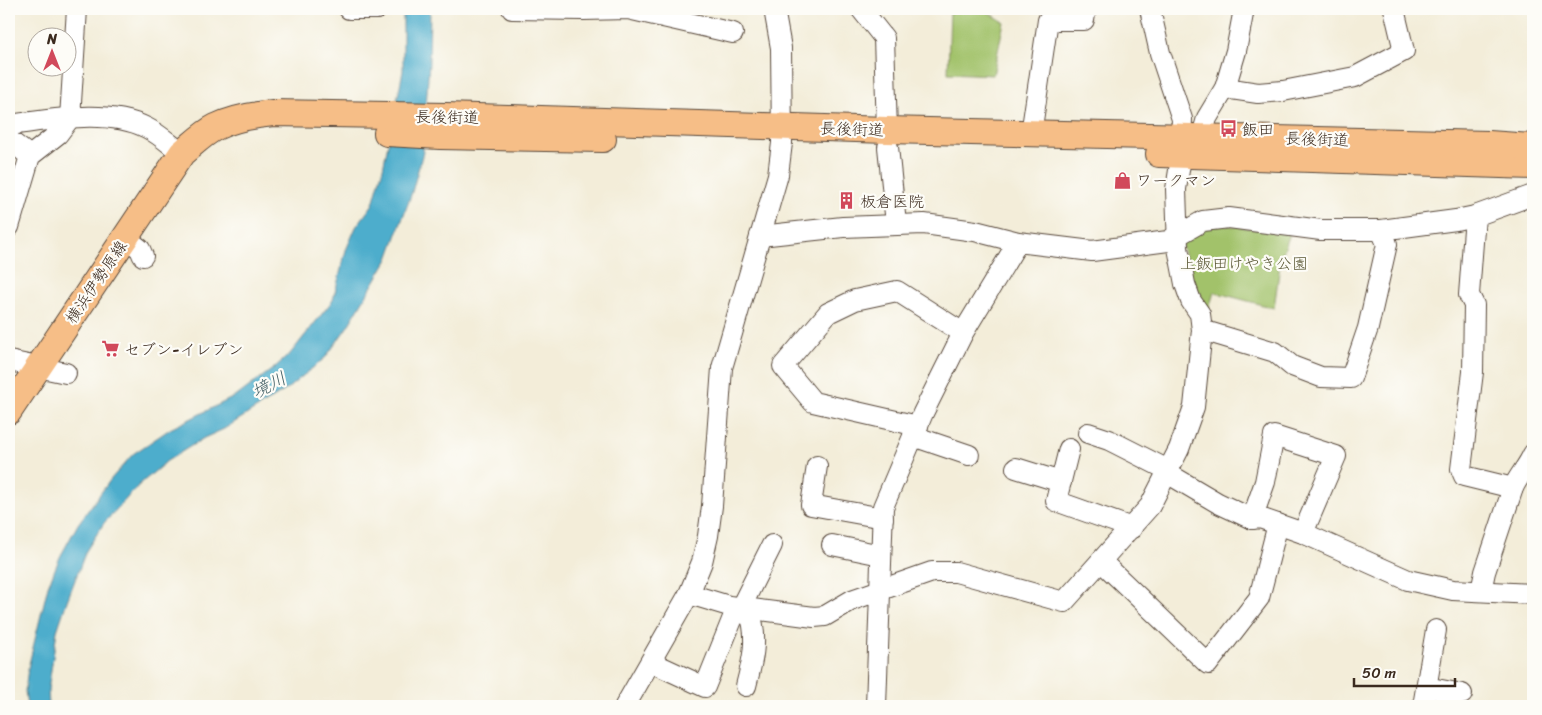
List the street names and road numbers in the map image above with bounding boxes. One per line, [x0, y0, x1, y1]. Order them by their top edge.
street label: 長後街道 [415, 102, 479, 132]
street label: 長後街道 [820, 113, 884, 145]
street label: 長後街道 [1285, 123, 1349, 155]
street label: 横浜伊勢原線 [57, 234, 135, 330]

